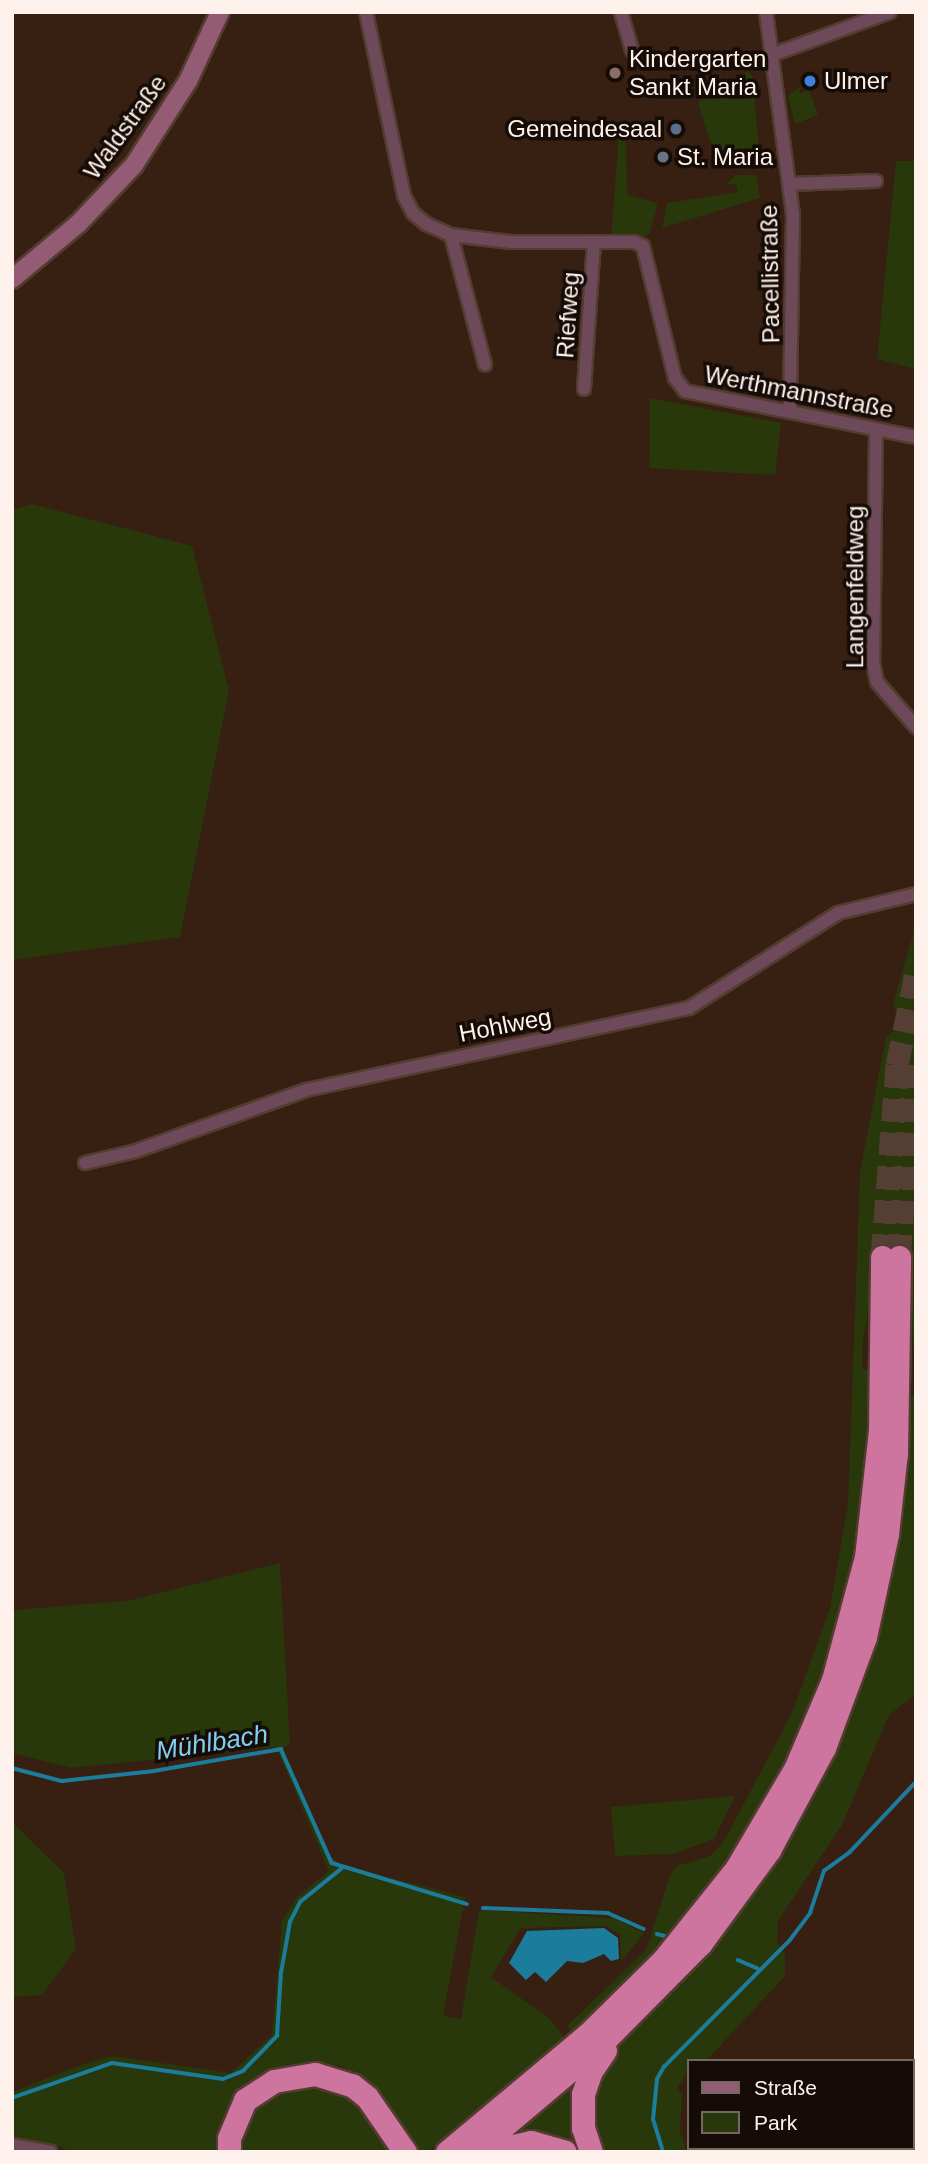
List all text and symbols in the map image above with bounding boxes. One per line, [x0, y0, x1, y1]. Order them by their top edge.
place label: Kindergarten Sankt Maria [629, 45, 766, 101]
marker: Kindergarten Sankt Maria [607, 65, 623, 81]
place label: Ulmer [824, 67, 888, 95]
street label: Waldstraße [78, 69, 172, 185]
marker: Ulmer [802, 73, 818, 89]
place label: Gemeindesaal [507, 115, 662, 143]
marker: Gemeindesaal [668, 121, 684, 137]
place label: St. Maria [677, 143, 773, 171]
marker: St. Maria [655, 149, 671, 165]
street label: Pacellistraße [754, 204, 786, 344]
street label: Riefweg [551, 271, 585, 359]
street label: Werthmannstraße [702, 360, 896, 424]
street label: Langenfeldweg [841, 506, 869, 668]
street label: Hohlweg [456, 1002, 554, 1048]
water label: Mühlbach [154, 1719, 270, 1767]
legend [687, 2059, 914, 2150]
text: Straße [754, 2076, 817, 2099]
text: Park [754, 2111, 797, 2134]

